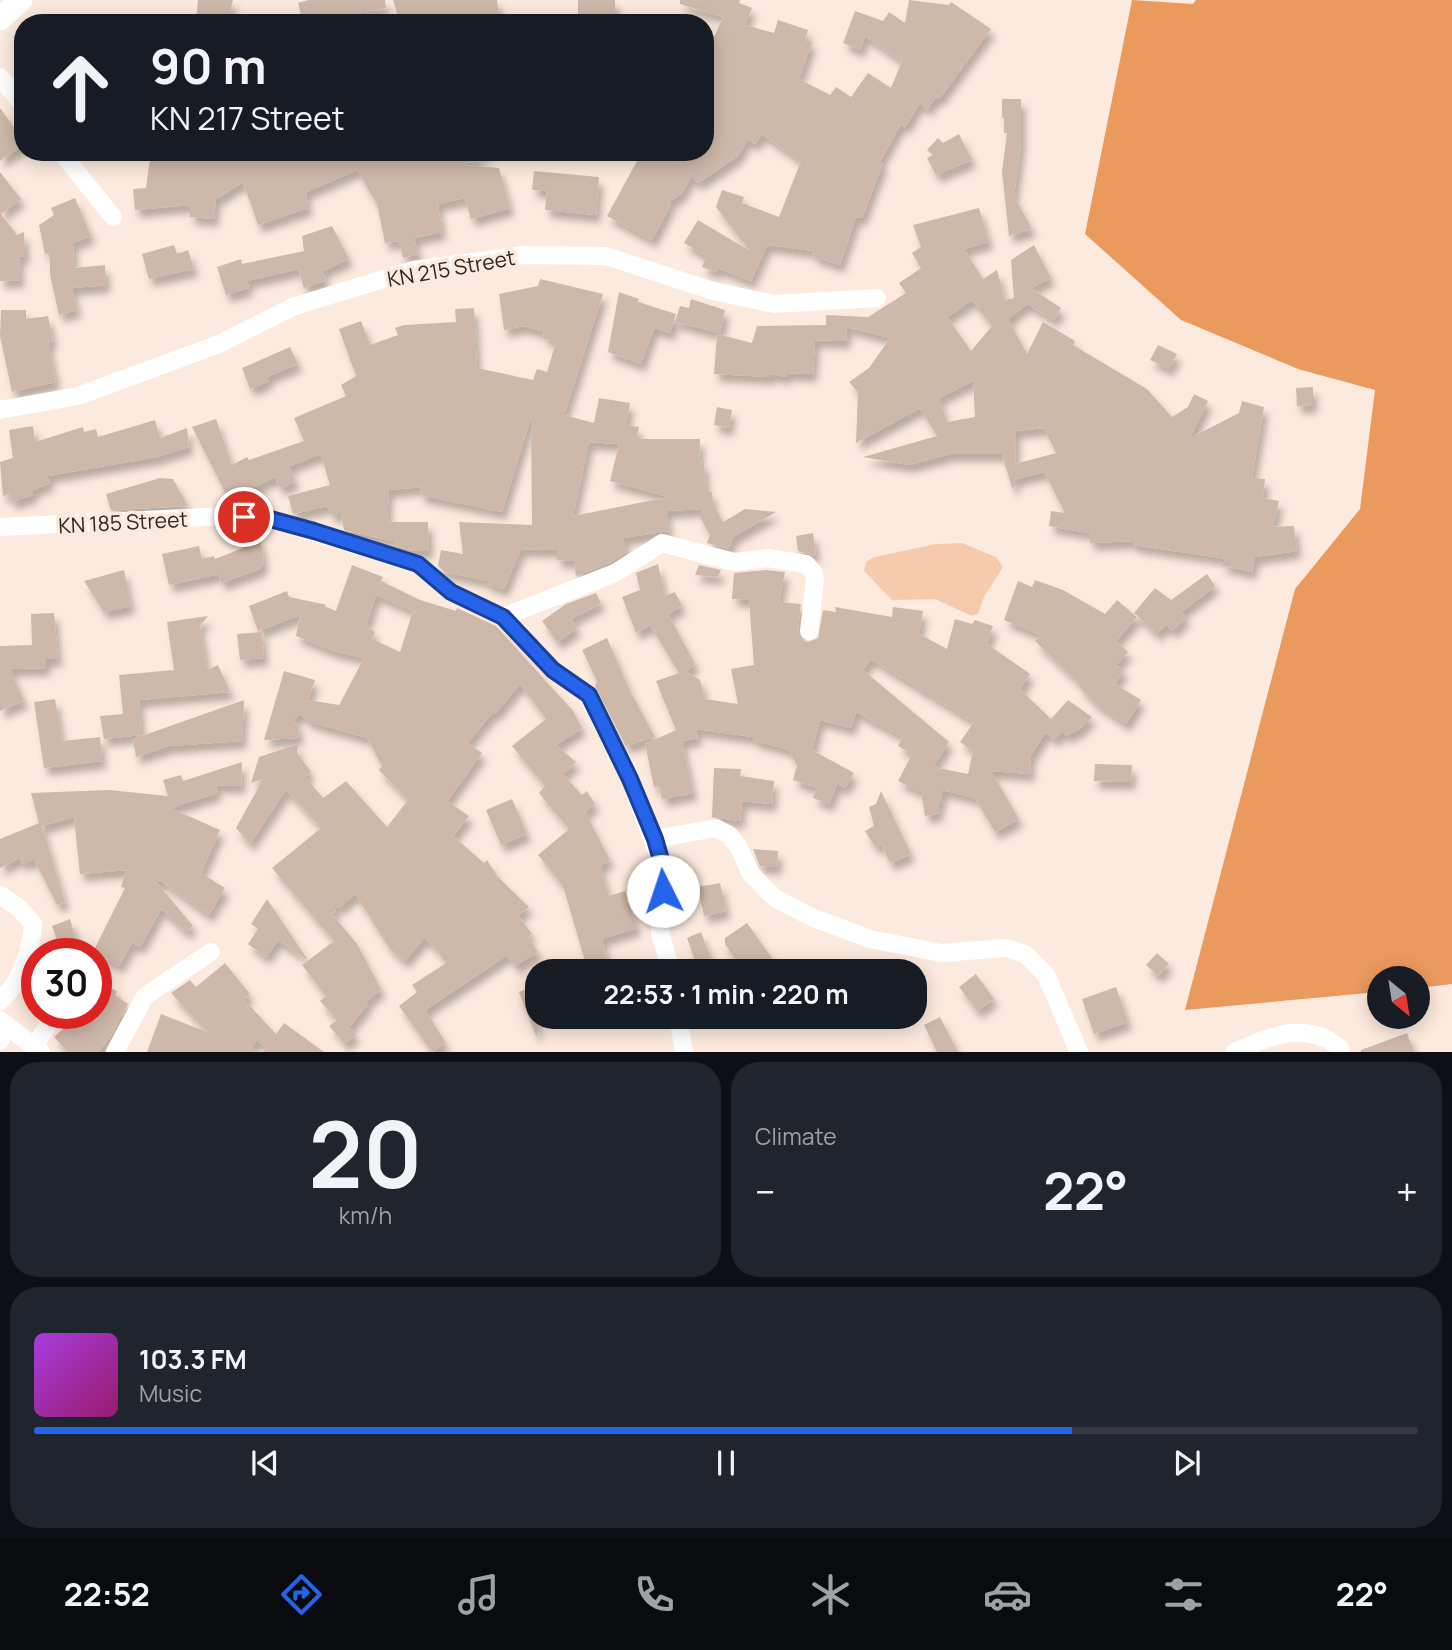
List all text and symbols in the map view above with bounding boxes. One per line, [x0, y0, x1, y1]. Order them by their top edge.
text: 90 m [150, 32, 267, 99]
icon: ahead [35, 42, 126, 133]
text: KN 217 Street [150, 96, 344, 140]
street label: KN 215 Street [385, 243, 517, 293]
pin [214, 487, 274, 547]
icon: arrive [225, 498, 263, 536]
street label: KN 185 Street [58, 505, 188, 539]
position arrow [626, 854, 700, 928]
speed limit sign: 30 [21, 938, 112, 1029]
north arrow [1367, 966, 1430, 1029]
map controls [1367, 966, 1430, 1029]
text: 22:53 · 1 min · 220 m [603, 976, 849, 1012]
text: 20 [308, 1091, 423, 1215]
text: Climate [755, 1120, 837, 1152]
text: 22° [1043, 1155, 1128, 1226]
text: − [755, 1165, 776, 1217]
text: + [1396, 1165, 1418, 1217]
text: km/h [339, 1199, 392, 1231]
text: 103.3 FM [139, 1341, 247, 1377]
text: Music [139, 1377, 202, 1409]
icon: previous [246, 1444, 284, 1482]
icon: pause [707, 1444, 745, 1482]
icon: next [1168, 1444, 1206, 1482]
icon: directions [277, 1570, 326, 1619]
icon: music [454, 1570, 503, 1619]
icon: phone [630, 1570, 679, 1619]
icon: climate [806, 1570, 855, 1619]
icon: car [983, 1570, 1032, 1619]
icon: filters [1159, 1570, 1208, 1619]
text: 22:52 [64, 1572, 150, 1616]
text: 22° [1336, 1572, 1388, 1616]

